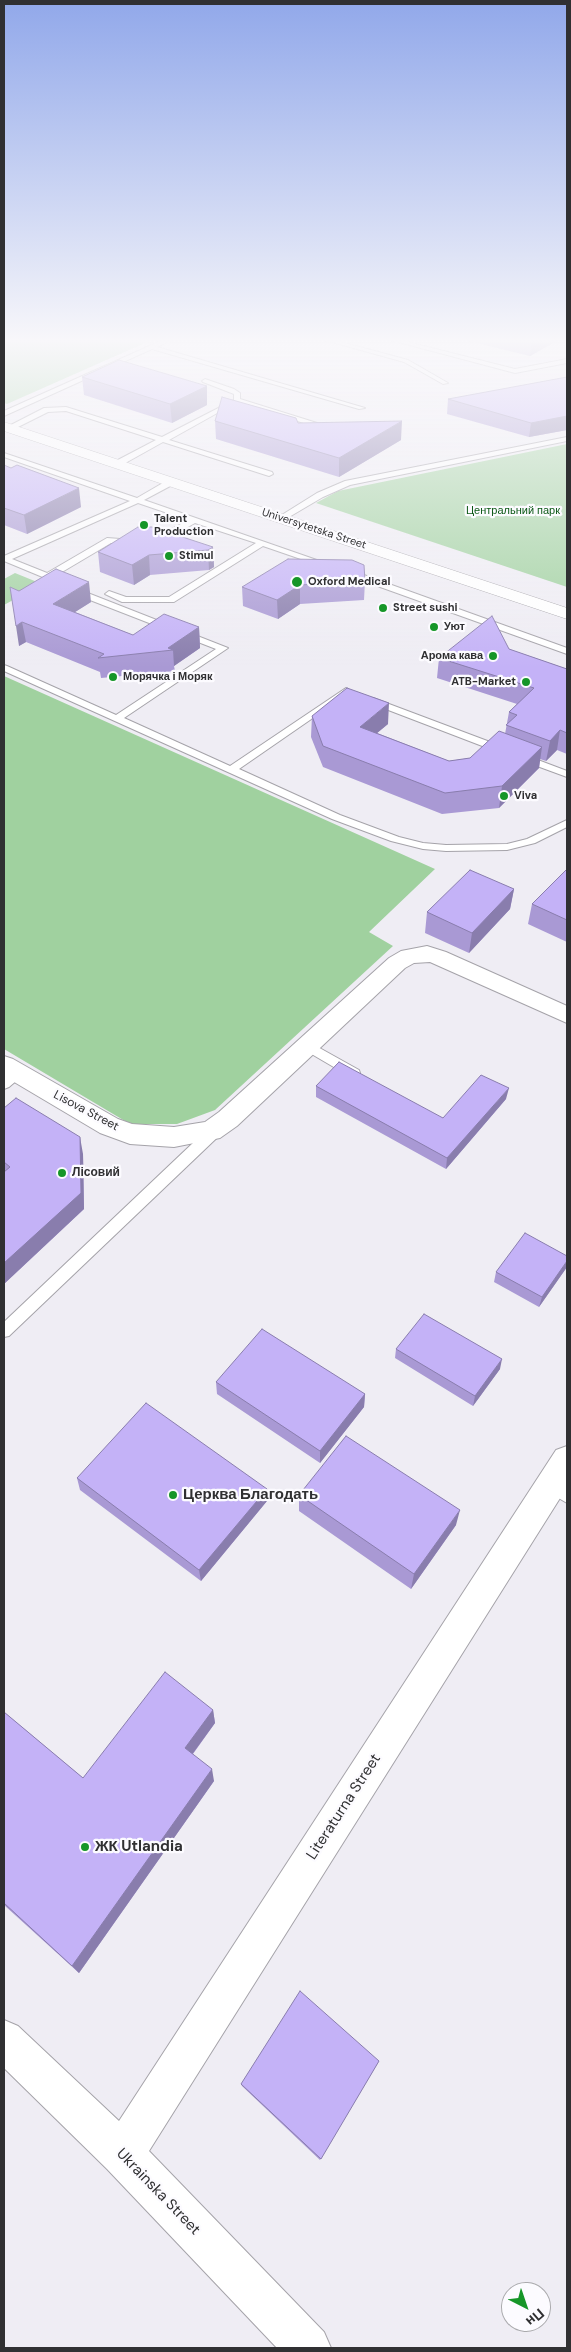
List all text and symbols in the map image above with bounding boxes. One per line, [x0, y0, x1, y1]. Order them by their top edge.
park label: Центральний парк [466, 504, 560, 518]
street label: Universytetska Street [260, 506, 368, 552]
place label: Talent Production [154, 512, 214, 538]
marker: Talent Production [138, 519, 150, 531]
place label: Stimul [179, 549, 213, 563]
marker: Stimul [163, 550, 175, 562]
marker: Oxford Medical [290, 575, 304, 589]
place label: Oxford Medical [308, 575, 390, 589]
place label: Street sushi [393, 601, 458, 615]
marker: Street sushi [377, 602, 389, 614]
place label: Уют [444, 620, 465, 634]
marker: Уют [428, 621, 440, 633]
place label: Арома кава [421, 649, 483, 663]
marker: Арома кава [487, 650, 499, 662]
place label: Морячка і Моряк [123, 670, 212, 684]
marker: Морячка і Моряк [107, 671, 119, 683]
place label: ATB-Market [451, 675, 516, 689]
marker: ATB-Market [520, 676, 532, 688]
place label: Viva [514, 789, 537, 803]
marker: Viva [498, 790, 510, 802]
street label: Lisova Street [51, 1088, 121, 1134]
place label: Лісовий [72, 1166, 120, 1180]
marker: Лісовий [56, 1167, 68, 1179]
place label: Церква Благодать [183, 1486, 318, 1504]
marker: Церква Благодать [167, 1489, 179, 1501]
street label: Literaturna Street [303, 1751, 385, 1863]
place label: ЖК Utlandia [95, 1838, 183, 1856]
marker: ЖК Utlandia [79, 1841, 91, 1853]
street label: Ukrainska Street [112, 2145, 204, 2239]
north arrow [501, 2282, 551, 2332]
text: Пн [522, 2305, 548, 2330]

